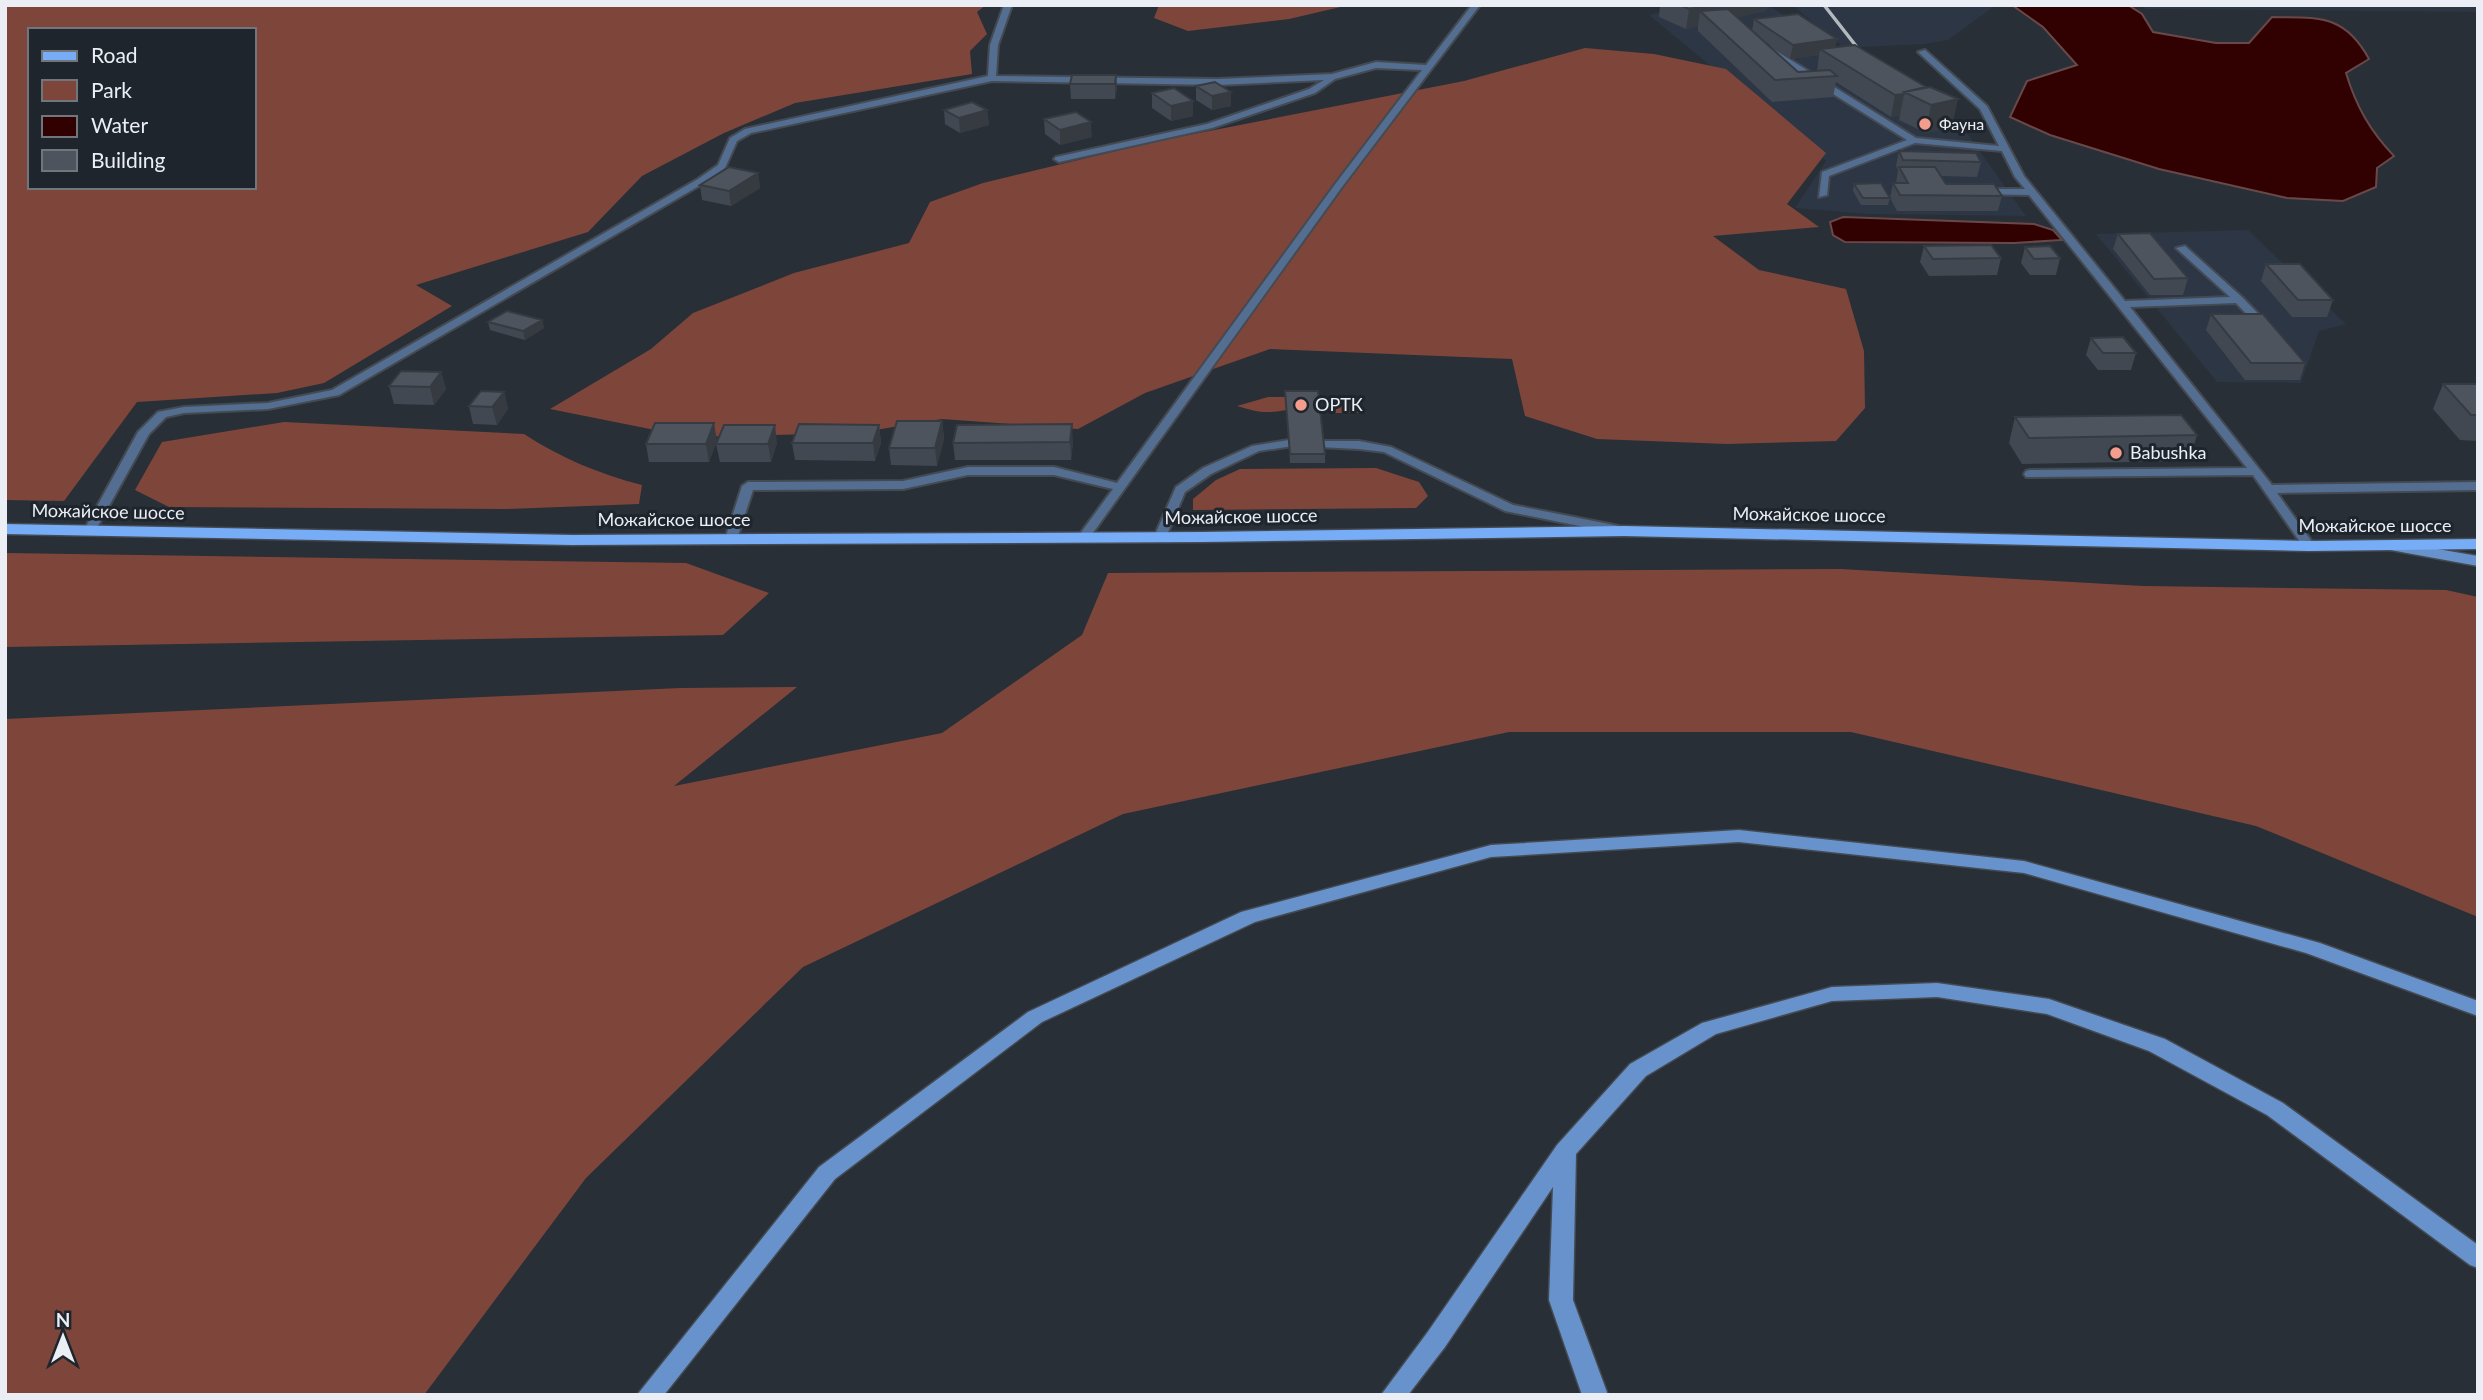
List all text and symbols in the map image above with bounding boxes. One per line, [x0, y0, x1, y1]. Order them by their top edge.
legend [28, 28, 256, 189]
text: Road [91, 42, 138, 67]
text: Park [91, 77, 132, 102]
text: Water [91, 112, 148, 137]
place label: Фауна [1939, 114, 1984, 133]
marker: Фауна [1917, 116, 1933, 132]
text: Building [91, 147, 166, 172]
place label: ОРТК [1315, 393, 1363, 415]
marker: ОРТК [1293, 397, 1309, 413]
place label: Babushka [2130, 441, 2206, 463]
marker: Babushka [2108, 445, 2124, 461]
street label: Можайское шоссе [31, 499, 185, 523]
street label: Можайское шоссе [1732, 502, 1886, 526]
street label: Можайское шоссе [1164, 504, 1318, 528]
street label: Можайское шоссе [597, 508, 751, 530]
street label: Можайское шоссе [2298, 514, 2452, 536]
north arrow [28, 1302, 98, 1372]
text: N [56, 1308, 70, 1331]

